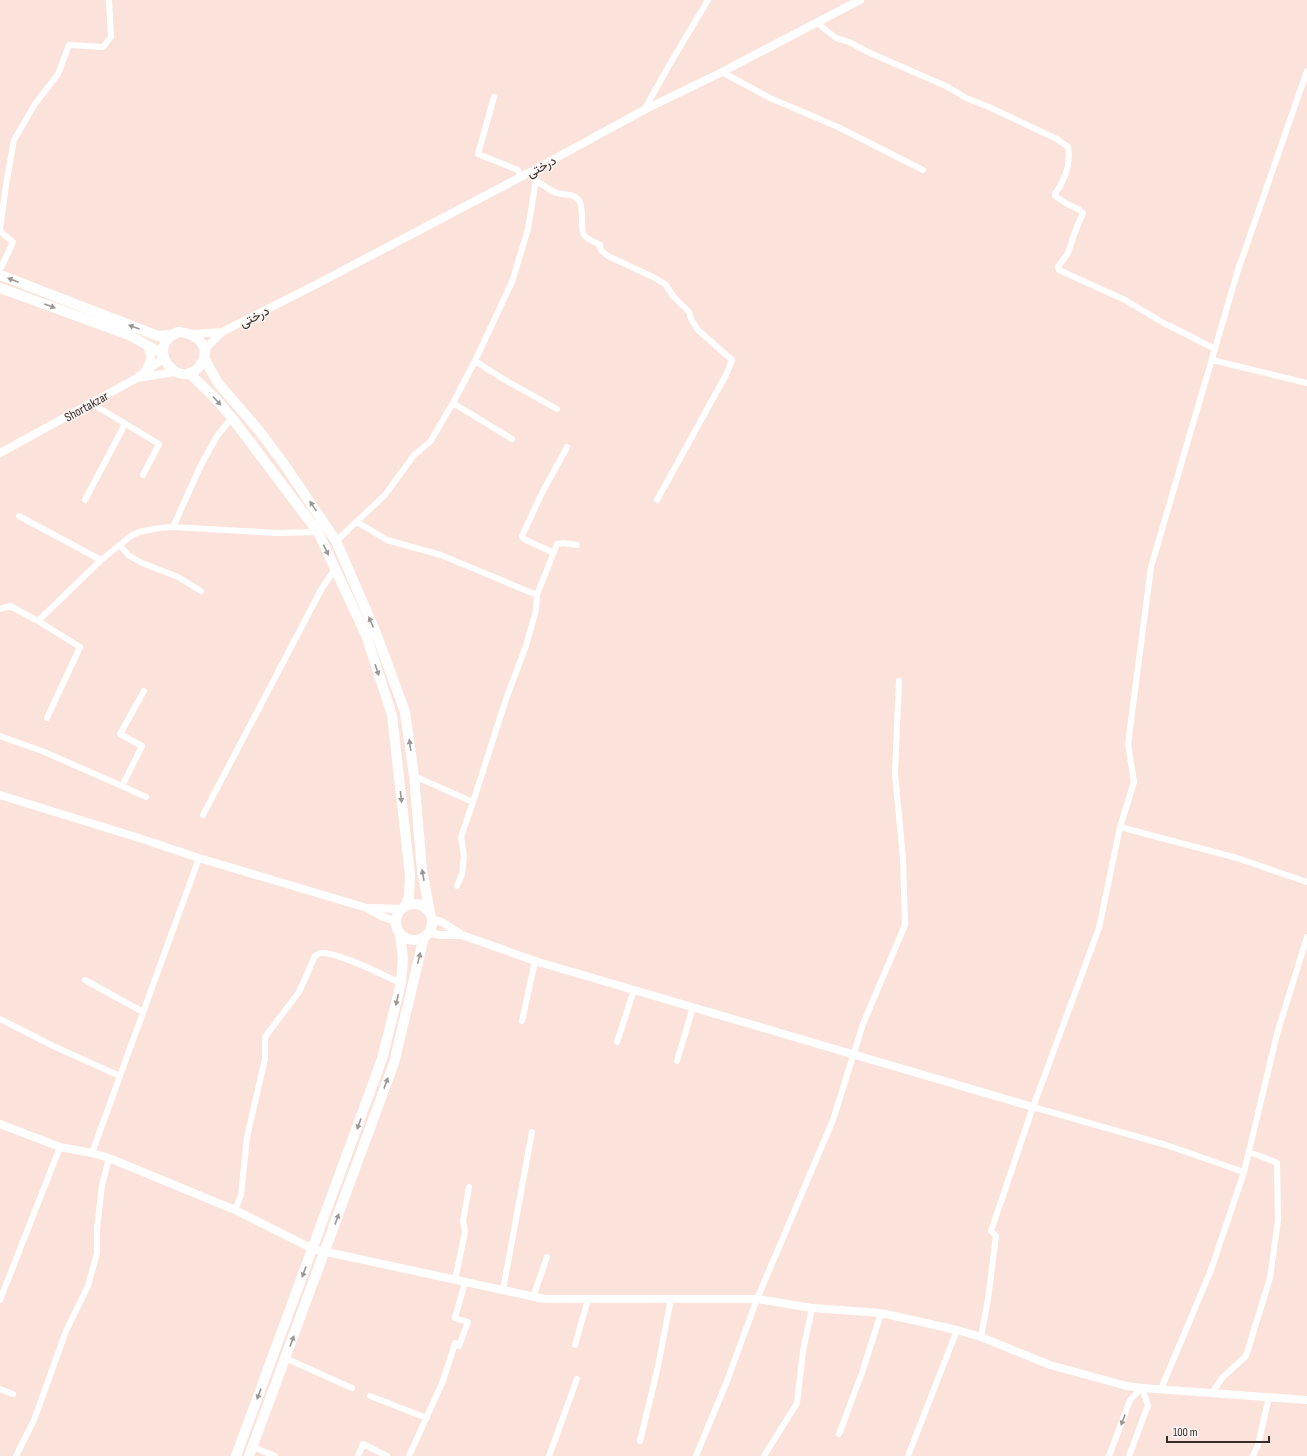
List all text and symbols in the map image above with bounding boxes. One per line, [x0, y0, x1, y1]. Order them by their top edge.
street label: درختی [524, 152, 559, 181]
one-way arrow [7, 277, 19, 283]
one-way arrow [44, 303, 56, 309]
street label: درختی [237, 303, 272, 331]
one-way arrow [128, 323, 140, 329]
street label: Shortakzar [62, 388, 111, 425]
one-way arrow [212, 396, 221, 405]
one-way arrow [309, 501, 317, 511]
one-way arrow [323, 545, 329, 556]
one-way arrow [368, 615, 374, 627]
one-way arrow [374, 664, 380, 676]
one-way arrow [406, 739, 413, 751]
one-way arrow [398, 791, 404, 803]
one-way arrow [420, 868, 426, 881]
one-way arrow [416, 952, 422, 964]
one-way arrow [393, 994, 399, 1006]
one-way arrow [384, 1077, 390, 1089]
one-way arrow [355, 1118, 361, 1130]
one-way arrow [334, 1212, 340, 1224]
one-way arrow [301, 1267, 307, 1279]
one-way arrow [289, 1334, 295, 1346]
one-way arrow [256, 1389, 262, 1401]
one-way arrow [1119, 1415, 1125, 1427]
scale bar [1167, 1418, 1269, 1444]
text: 100 m [1173, 1425, 1198, 1440]

